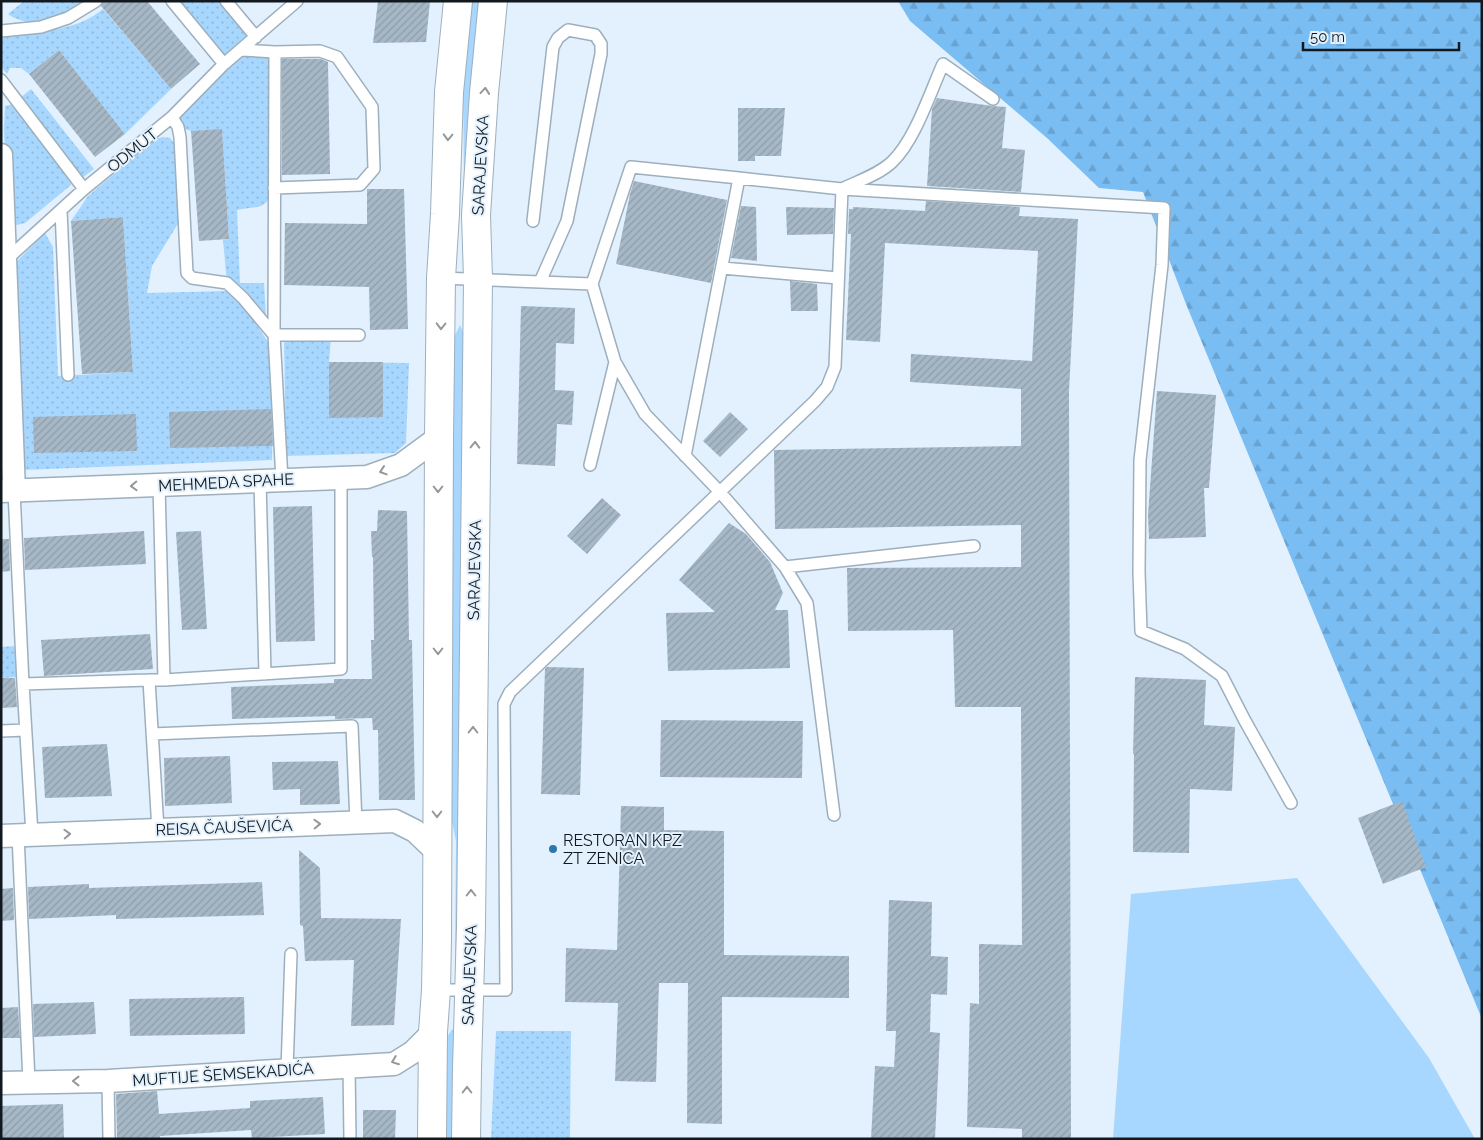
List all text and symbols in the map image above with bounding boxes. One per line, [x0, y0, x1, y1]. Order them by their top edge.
scale bar [1303, 20, 1459, 52]
text: 50 m [1310, 28, 1345, 46]
one-way arrow [479, 87, 490, 95]
street label: SARAJEVSKA [468, 114, 493, 216]
street label: ODMUT [103, 124, 162, 176]
one-way arrow [442, 133, 453, 141]
one-way arrow [435, 323, 446, 331]
one-way arrow [470, 441, 480, 448]
one-way arrow [379, 466, 388, 476]
street label: MEHMEDA SPAHE [158, 469, 295, 496]
one-way arrow [130, 481, 138, 492]
one-way arrow [433, 486, 443, 493]
street label: SARAJEVSKA [464, 519, 485, 620]
one-way arrow [433, 648, 443, 656]
one-way arrow [468, 726, 478, 734]
one-way arrow [432, 810, 442, 818]
street label: REISA ČAUŠEVIĆA [155, 815, 293, 839]
one-way arrow [314, 819, 322, 829]
one-way arrow [64, 828, 72, 839]
place label: RESTORAN KPZ ZT ZENICA [563, 831, 682, 868]
marker: RESTORAN KPZ ZT ZENICA [547, 843, 559, 855]
one-way arrow [466, 888, 476, 896]
street label: SARAJEVSKA [458, 924, 481, 1025]
one-way arrow [391, 1055, 400, 1065]
street label: MUFTIJE ŠEMSEKADIĆA [132, 1058, 315, 1090]
one-way arrow [72, 1076, 80, 1087]
one-way arrow [462, 1086, 472, 1094]

